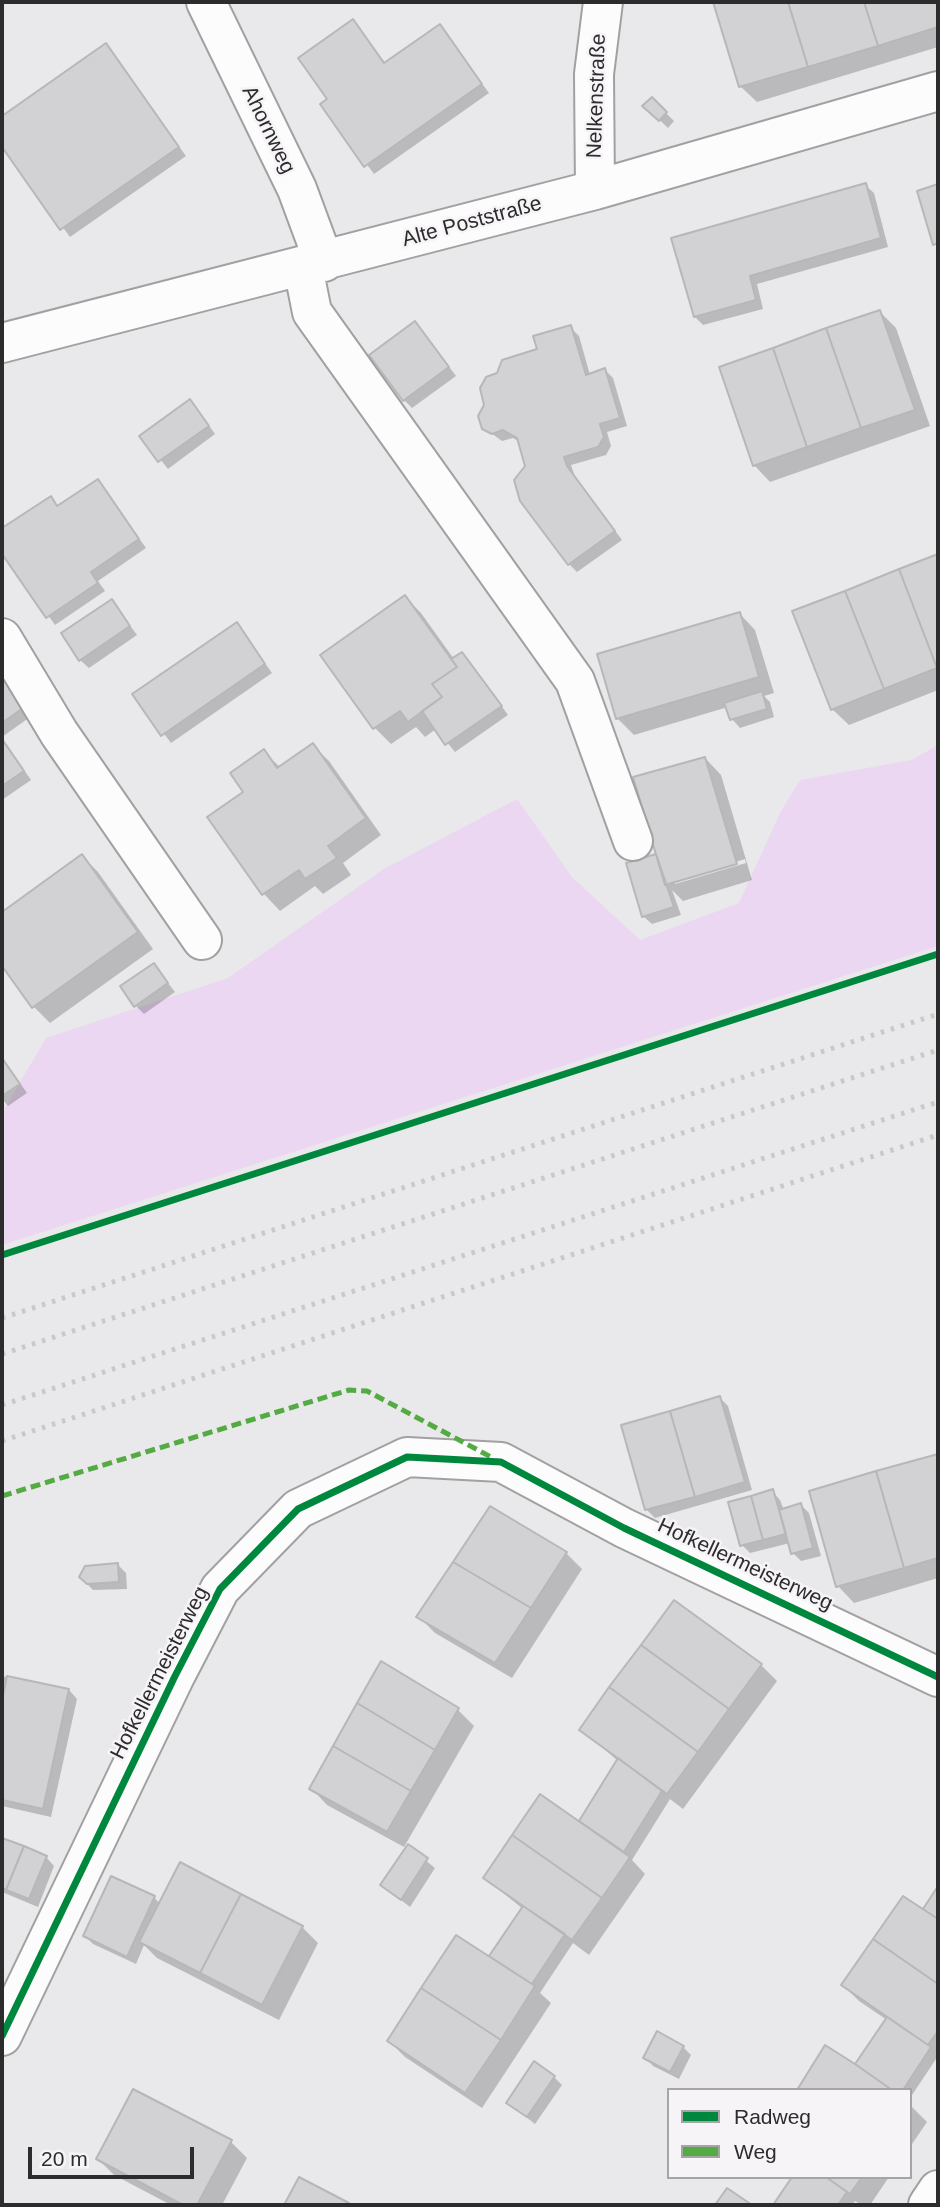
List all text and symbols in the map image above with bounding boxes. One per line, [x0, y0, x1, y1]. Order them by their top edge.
street label: Nelkenstraße [582, 33, 612, 159]
street label: Ahornweg [236, 82, 300, 178]
street label: Alte Poststraße [399, 191, 545, 253]
street label: Hofkellermeisterweg [653, 1513, 837, 1617]
street label: Hofkellermeisterweg [106, 1583, 214, 1763]
legend [667, 2088, 912, 2179]
text: Radweg [734, 2105, 811, 2128]
scale bar [32, 2134, 198, 2178]
text: Weg [734, 2140, 777, 2163]
text: 20 m [41, 2147, 88, 2170]

